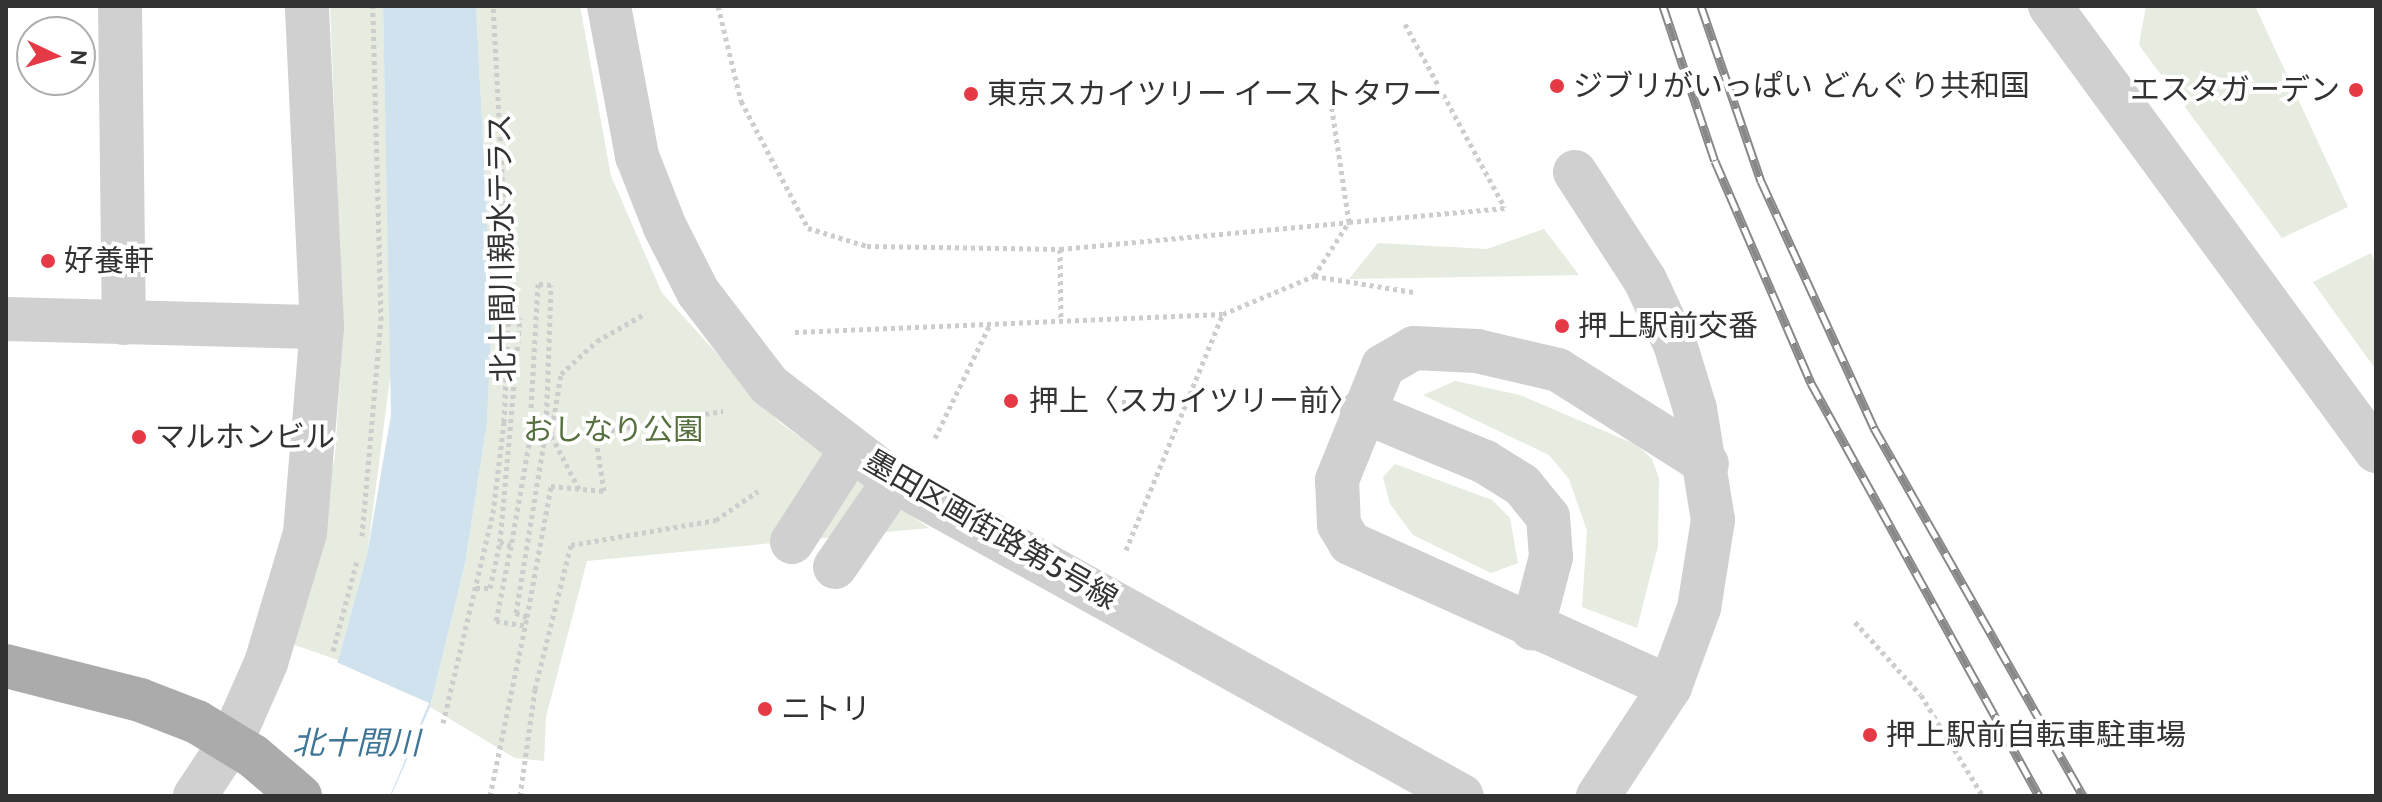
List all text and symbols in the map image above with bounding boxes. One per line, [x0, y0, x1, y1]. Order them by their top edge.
north arrow [16, 16, 96, 96]
text: N [64, 49, 92, 66]
place label: ジブリがいっぱい どんぐり共和国 [1573, 68, 2030, 104]
place label: エスタガーデン [2130, 72, 2340, 108]
place label: 東京スカイツリー イーストタワー [987, 76, 1444, 112]
marker: ジブリがいっぱい どんぐり共和国 [1548, 77, 1566, 95]
marker: エスタガーデン [2347, 81, 2365, 99]
marker: 東京スカイツリー イーストタワー [962, 85, 980, 103]
street label: 北十間川親水テラス [482, 113, 522, 383]
place label: 好養軒 [64, 243, 154, 279]
marker: 好養軒 [39, 252, 57, 270]
place label: 押上駅前交番 [1578, 308, 1758, 344]
marker: 押上駅前交番 [1553, 317, 1571, 335]
place label: 押上〈スカイツリー前〉 [1029, 383, 1359, 419]
marker: 押上〈スカイツリー前〉 [1000, 390, 1022, 412]
park label: おしなり公園 [523, 412, 703, 448]
place label: マルホンビル [155, 419, 335, 455]
marker: マルホンビル [130, 428, 148, 446]
street label: 墨田区画街路第5号線 [858, 443, 1124, 617]
place label: ニトリ [781, 691, 871, 727]
marker: ニトリ [756, 700, 774, 718]
place label: 押上駅前自転車駐車場 [1886, 717, 2186, 753]
water label: 北十間川 [292, 724, 420, 762]
marker: 押上駅前自転車駐車場 [1861, 726, 1879, 744]

